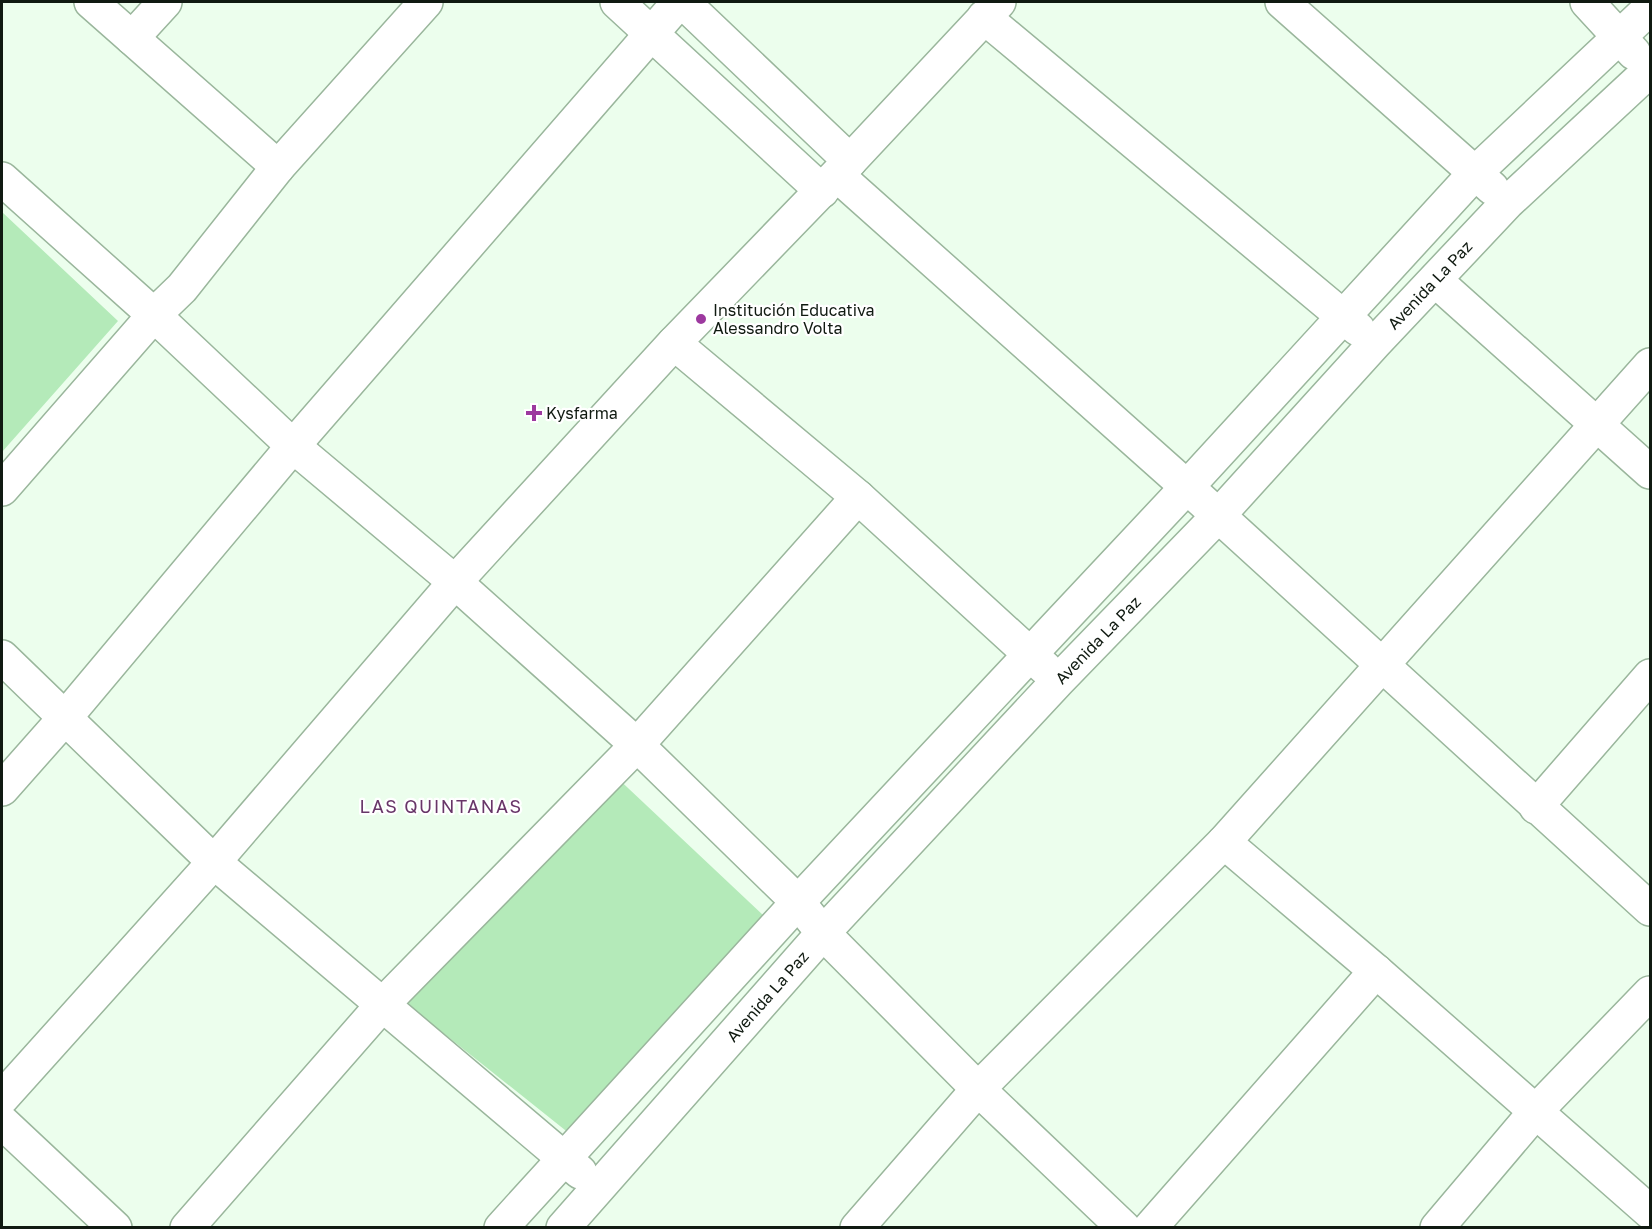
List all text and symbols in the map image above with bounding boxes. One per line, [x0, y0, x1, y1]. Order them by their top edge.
street label: Avenida La Paz [1383, 236, 1476, 334]
place label: Institución Educativa Alessandro Volta [713, 300, 875, 338]
marker: Institución Educativa Alessandro Volta [694, 312, 708, 326]
place label: Kysfarma [546, 403, 618, 423]
marker: Kysfarma [527, 406, 541, 420]
street label: Avenida La Paz [1051, 592, 1145, 688]
district label: LAS QUINTANAS [360, 795, 522, 817]
street label: Avenida La Paz [722, 947, 813, 1046]

